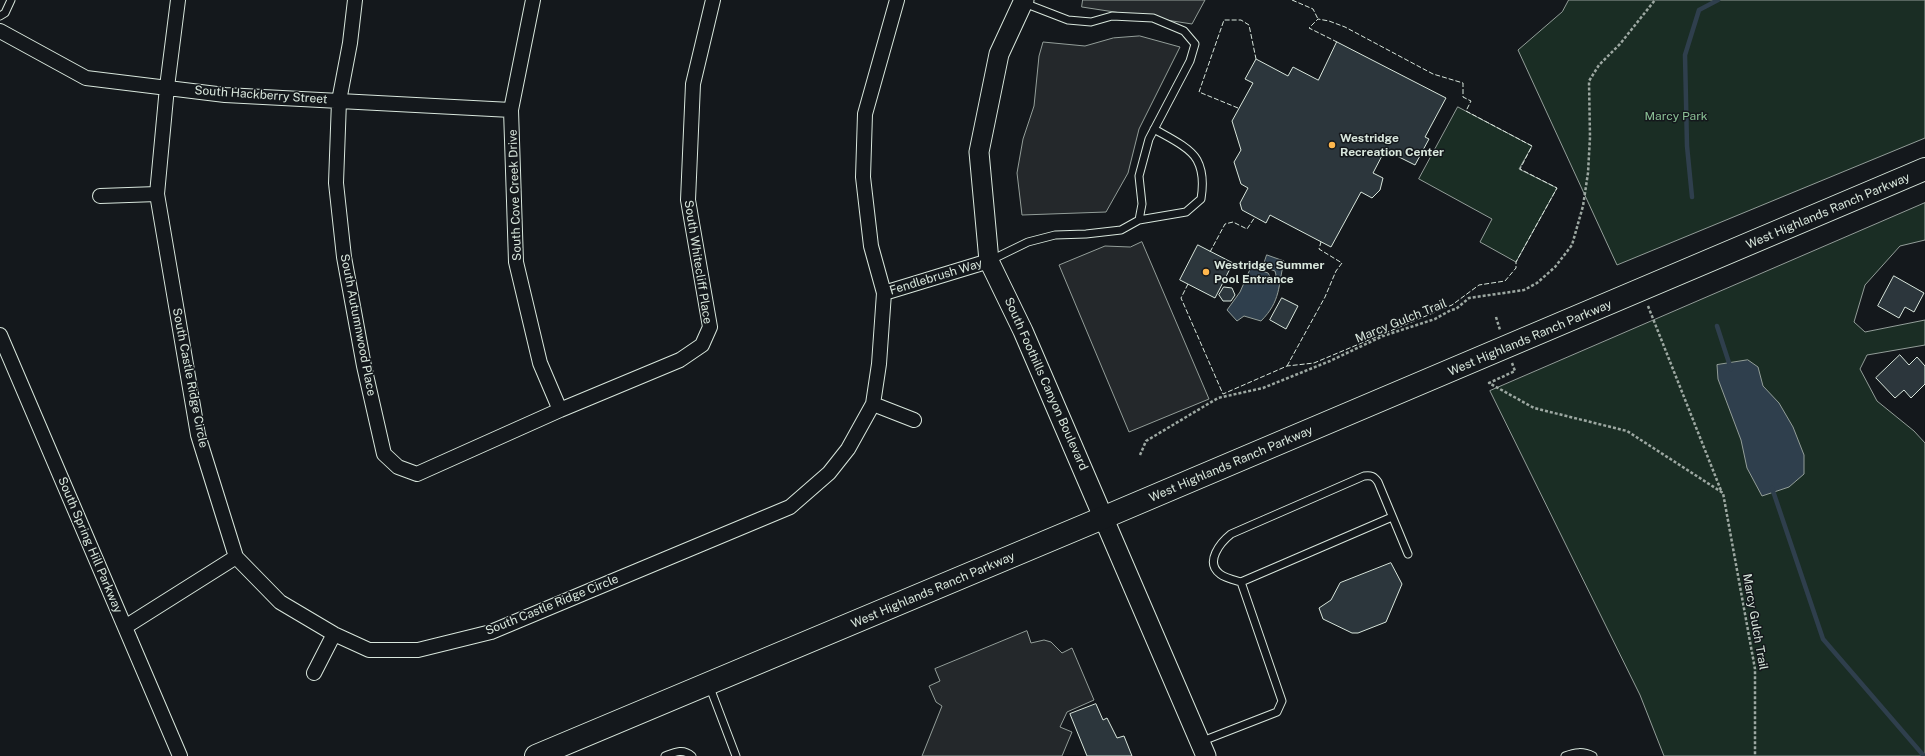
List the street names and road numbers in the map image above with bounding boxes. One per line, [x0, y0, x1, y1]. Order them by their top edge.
street label: South Hackberry Street [194, 83, 328, 107]
street label: South Cove Creek Drive [506, 129, 524, 261]
street label: West Highlands Ranch Parkway [1744, 170, 1912, 252]
street label: South Whitecliff Place [681, 199, 715, 325]
street label: South Autumnwood Place [337, 253, 379, 397]
street label: Fendlebrush Way [888, 256, 984, 298]
street label: South Foothills Canyon Boulevard [1001, 295, 1091, 473]
street label: Marcy Gulch Trail [1353, 296, 1449, 346]
street label: West Highlands Ranch Parkway [1446, 297, 1614, 379]
street label: South Castle Ridge Circle [169, 307, 211, 449]
street label: West Highlands Ranch Parkway [1147, 423, 1315, 505]
street label: South Spring Hill Parkway [55, 475, 125, 615]
street label: West Highlands Ranch Parkway [849, 549, 1017, 631]
street label: South Castle Ridge Circle [483, 572, 621, 638]
street label: Marcy Gulch Trail [1739, 573, 1771, 671]

